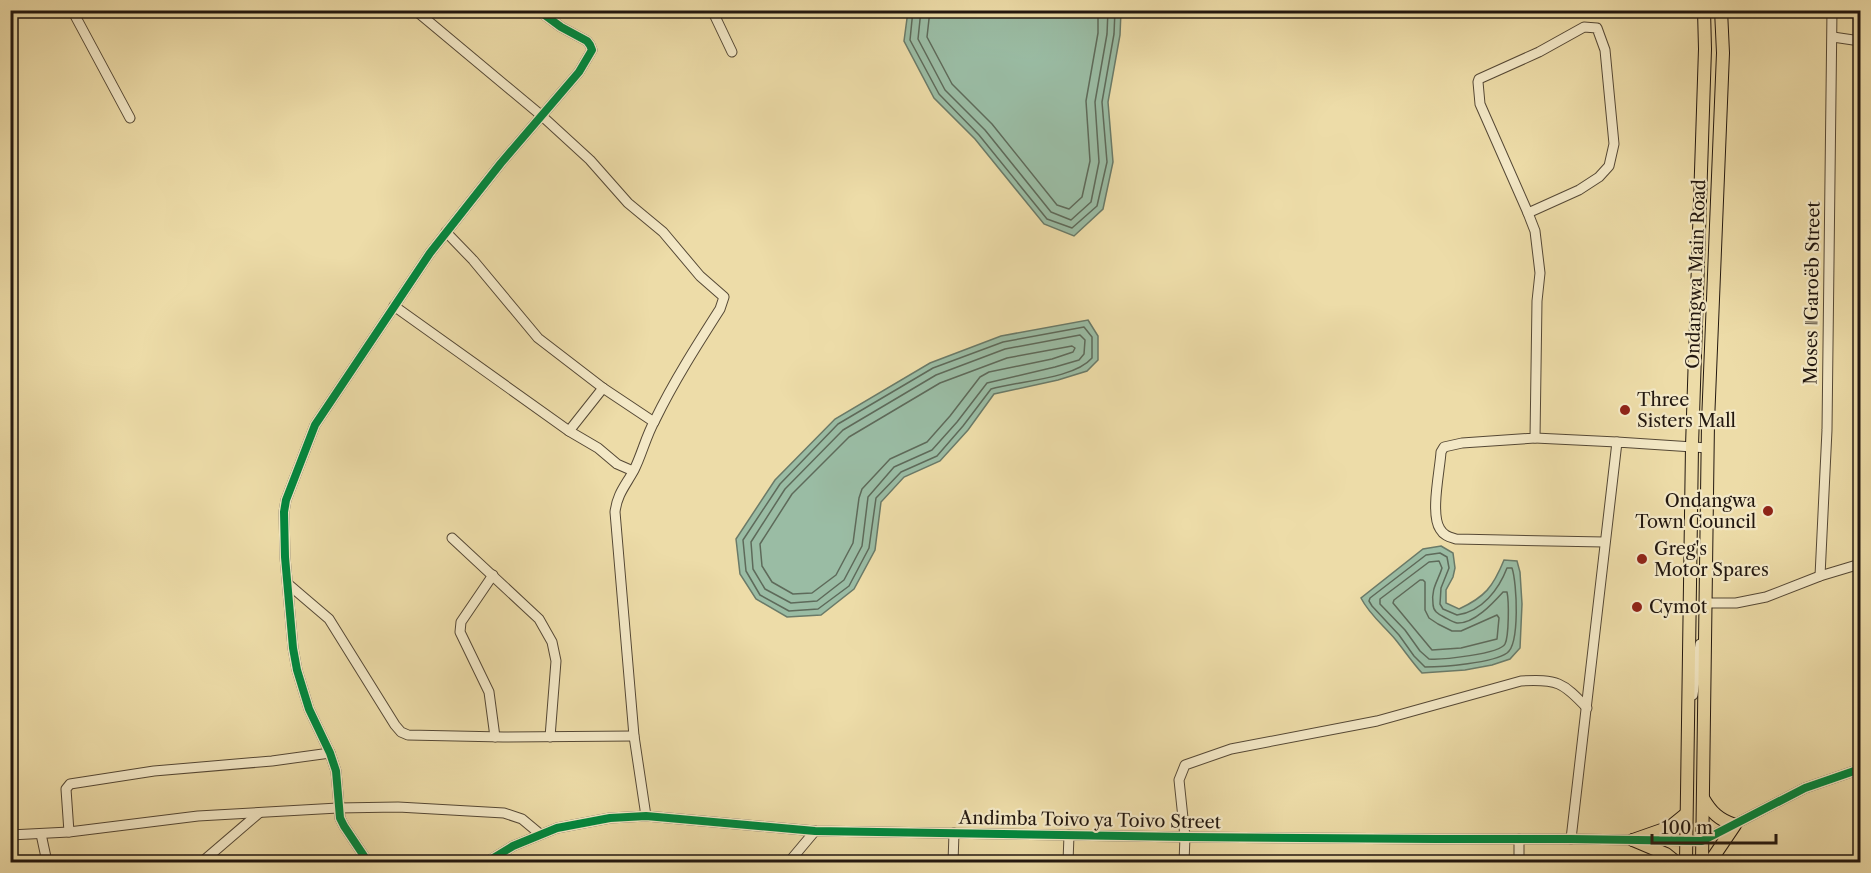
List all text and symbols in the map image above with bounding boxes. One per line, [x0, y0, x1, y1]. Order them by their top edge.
street label: Ondangwa Main Road [1682, 179, 1710, 369]
street label: Moses ǁGaroëb Street [1799, 200, 1825, 385]
place label: Three Sisters Mall [1637, 389, 1736, 432]
marker: Three Sisters Mall [1618, 403, 1632, 417]
place label: Ondangwa Town Council [1635, 490, 1756, 533]
marker: Ondangwa Town Council [1761, 504, 1775, 518]
place label: Greg's Motor Spares [1654, 538, 1769, 581]
marker: Greg's Motor Spares [1635, 552, 1649, 566]
place label: Cymot [1649, 596, 1708, 618]
marker: Cymot [1630, 600, 1644, 614]
street label: Andimba Toivo ya Toivo Street [958, 807, 1222, 833]
scale bar [1652, 807, 1776, 845]
text: 100 m [1661, 817, 1713, 839]

